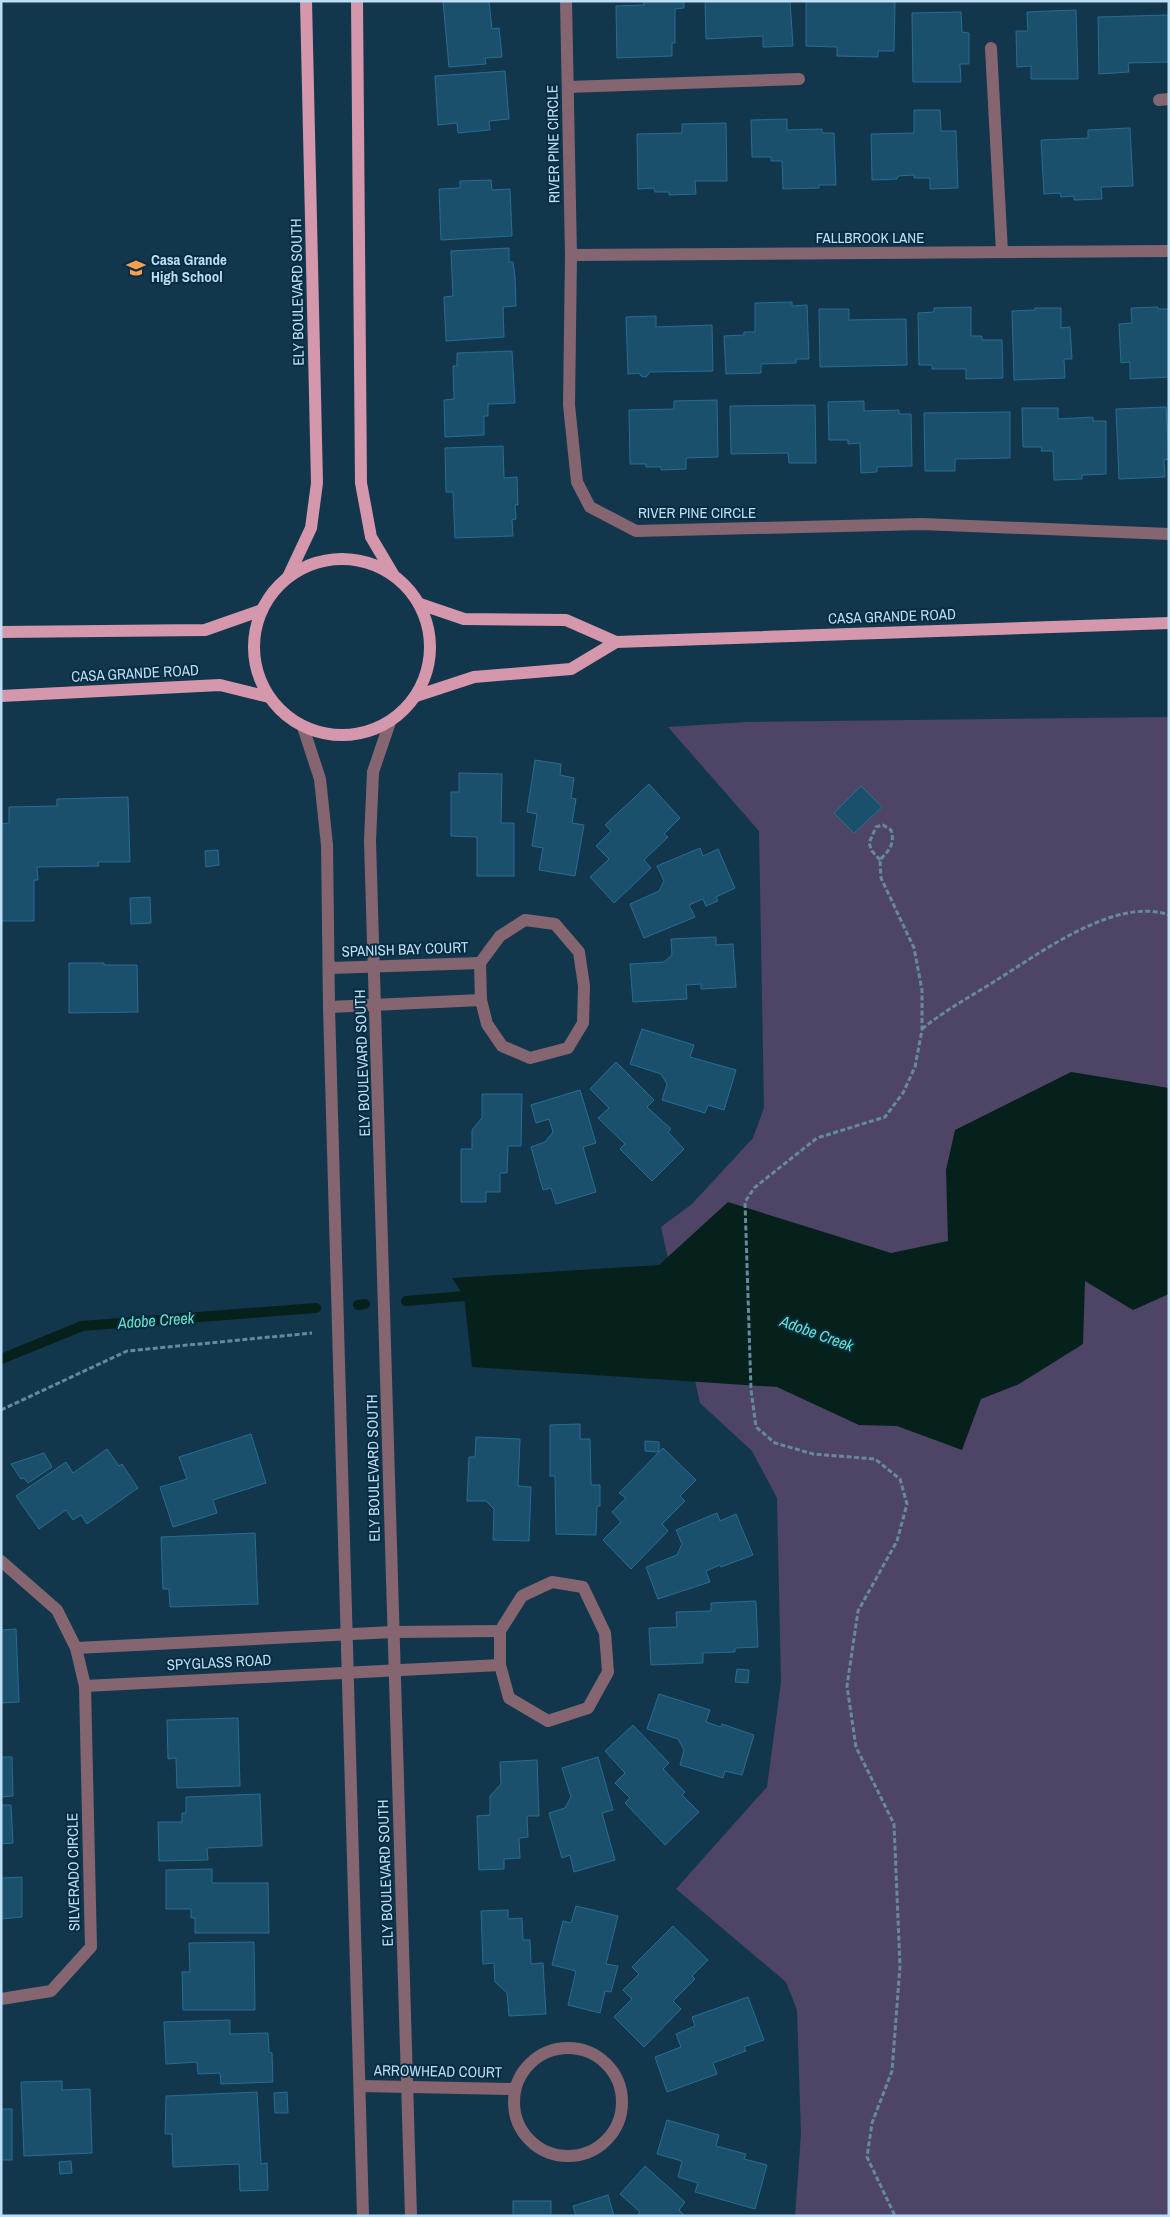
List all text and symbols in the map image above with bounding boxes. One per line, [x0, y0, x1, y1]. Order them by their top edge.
street label: RIVER PINE CIRCLE [541, 85, 565, 203]
street label: ELY BOULEVARD SOUTH [285, 218, 309, 366]
street label: FALLBROOK LANE [816, 227, 924, 248]
place label: Casa Grande High School [151, 249, 227, 287]
school or university icon: Casa Grande High School [125, 257, 147, 279]
street label: RIVER PINE CIRCLE [638, 502, 756, 523]
street label: CASA GRANDE ROAD [828, 603, 956, 629]
street label: CASA GRANDE ROAD [71, 659, 199, 687]
street label: SPANISH BAY COURT [341, 936, 469, 962]
street label: ELY BOULEVARD SOUTH [349, 989, 375, 1137]
water label: Adobe Creek [116, 1306, 195, 1334]
water label: Adobe Creek [776, 1309, 857, 1357]
street label: ELY BOULEVARD SOUTH [361, 1394, 385, 1542]
street label: SPYGLASS ROAD [166, 1649, 272, 1675]
street label: ELY BOULEVARD SOUTH [372, 1799, 398, 1947]
street label: SILVERADO CIRCLE [61, 1813, 85, 1931]
street label: ARROWHEAD COURT [373, 2059, 503, 2083]

